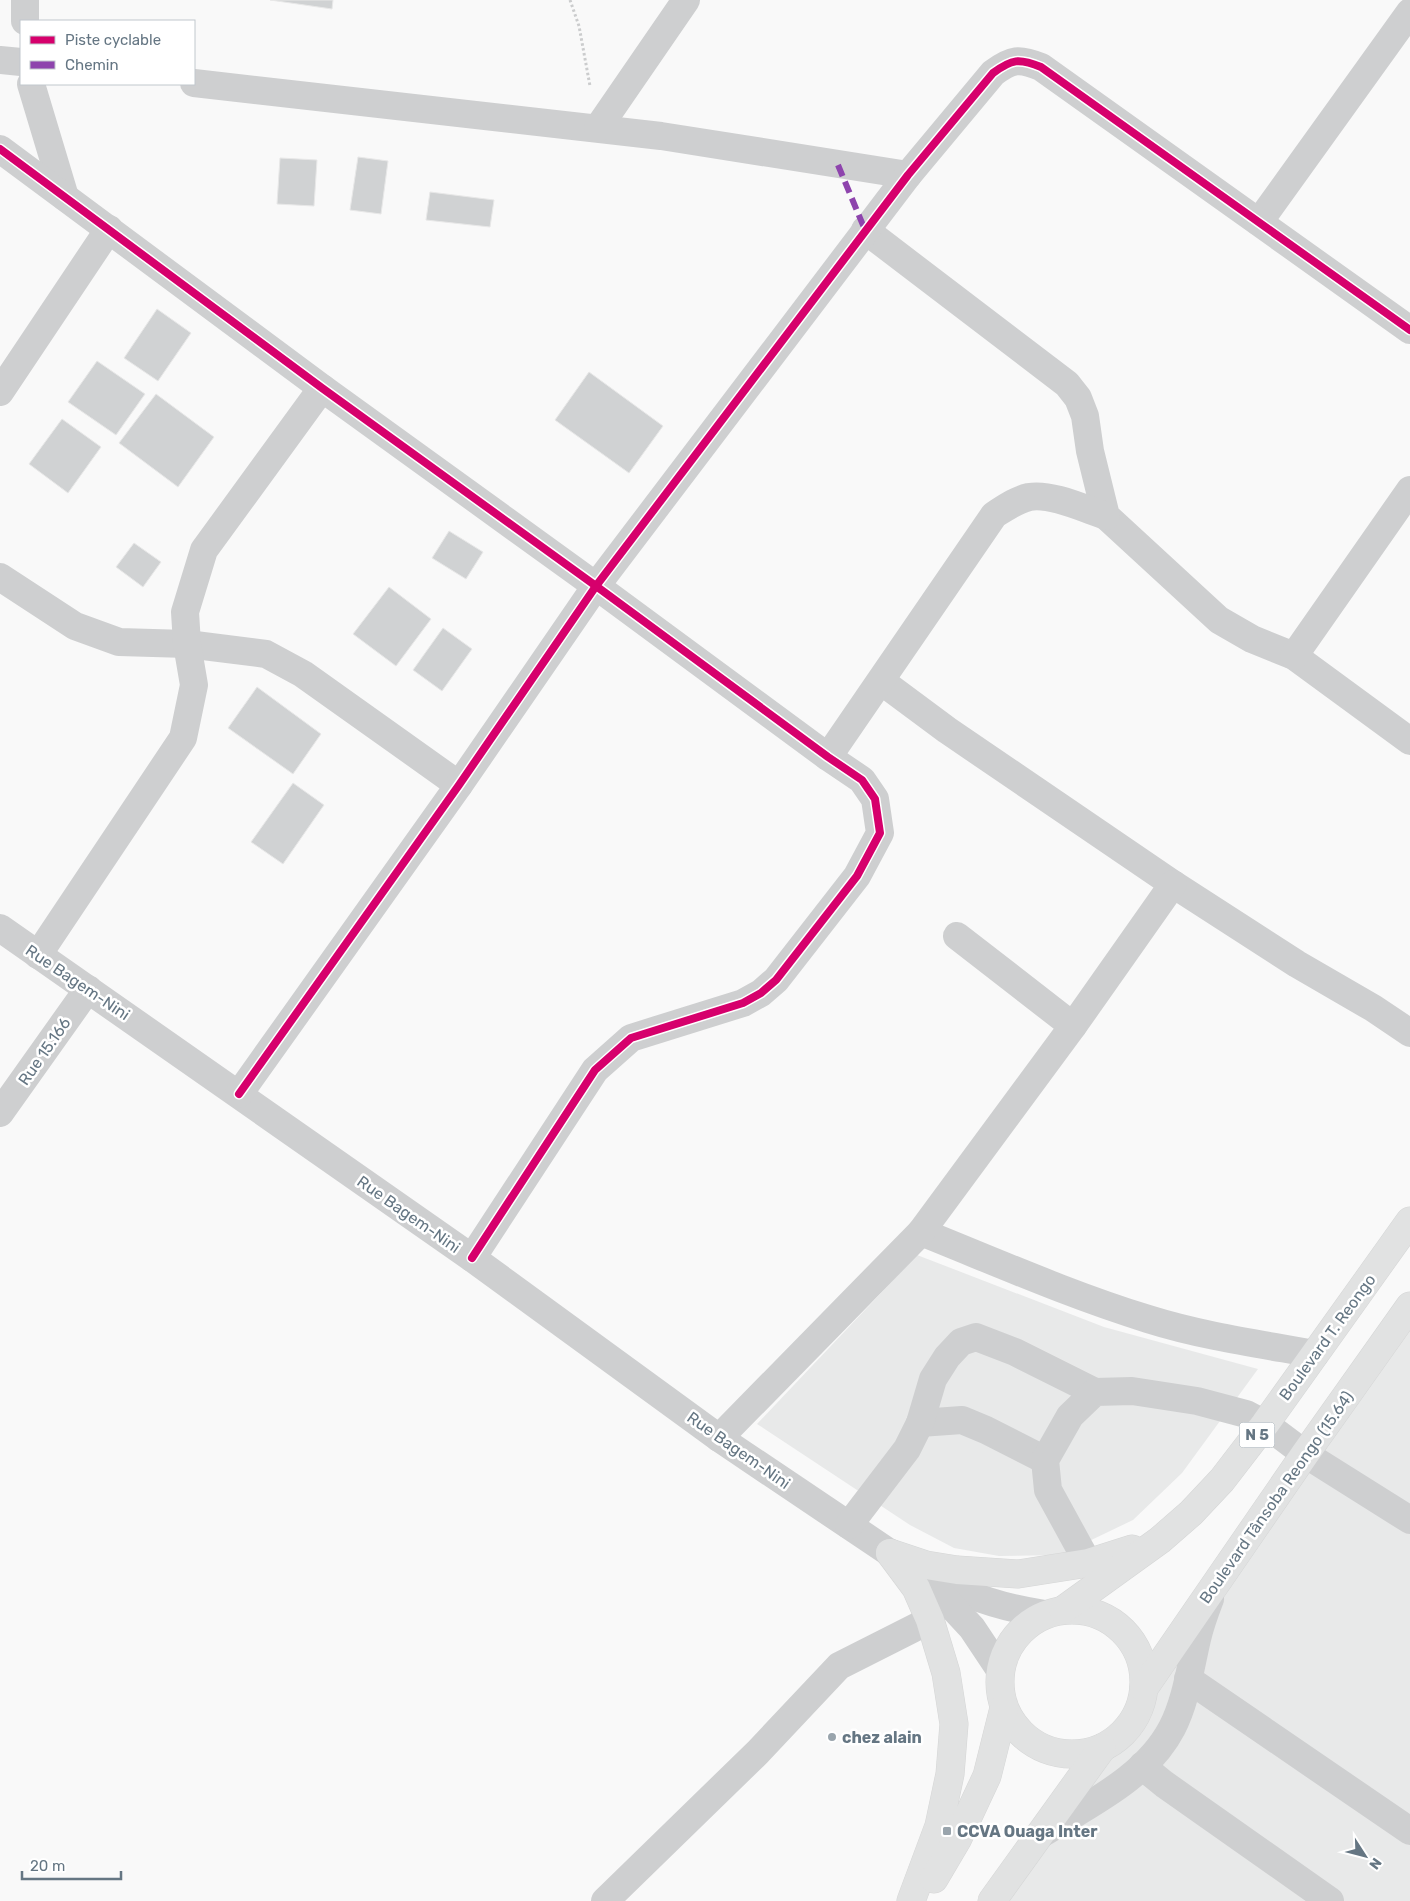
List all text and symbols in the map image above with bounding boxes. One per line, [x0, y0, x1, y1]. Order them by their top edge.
legend [20, 20, 195, 85]
text: Piste cyclable [65, 31, 161, 49]
text: Chemin [65, 56, 119, 74]
street label: Rue Bagem-Nini [22, 941, 133, 1024]
street label: Rue 15.166 [14, 1013, 75, 1089]
street label: Rue Bagem-Nini [354, 1172, 464, 1257]
street label: Boulevard T. Reongo [1275, 1270, 1380, 1404]
street label: Boulevard Tânsoba Reongo (15.64) [1196, 1388, 1357, 1607]
street label: Rue Bagem-Nini [684, 1408, 794, 1493]
road number: N 5 [1240, 1422, 1274, 1448]
place label: chez alain [842, 1728, 922, 1747]
marker: chez alain [826, 1731, 838, 1743]
place label: CCVA Ouaga Inter [957, 1822, 1098, 1841]
marker: CCVA Ouaga Inter [941, 1825, 953, 1837]
north arrow [1340, 1831, 1390, 1881]
scale bar [22, 1848, 121, 1880]
text: N [1365, 1854, 1385, 1872]
text: 20 m [30, 1857, 65, 1875]

